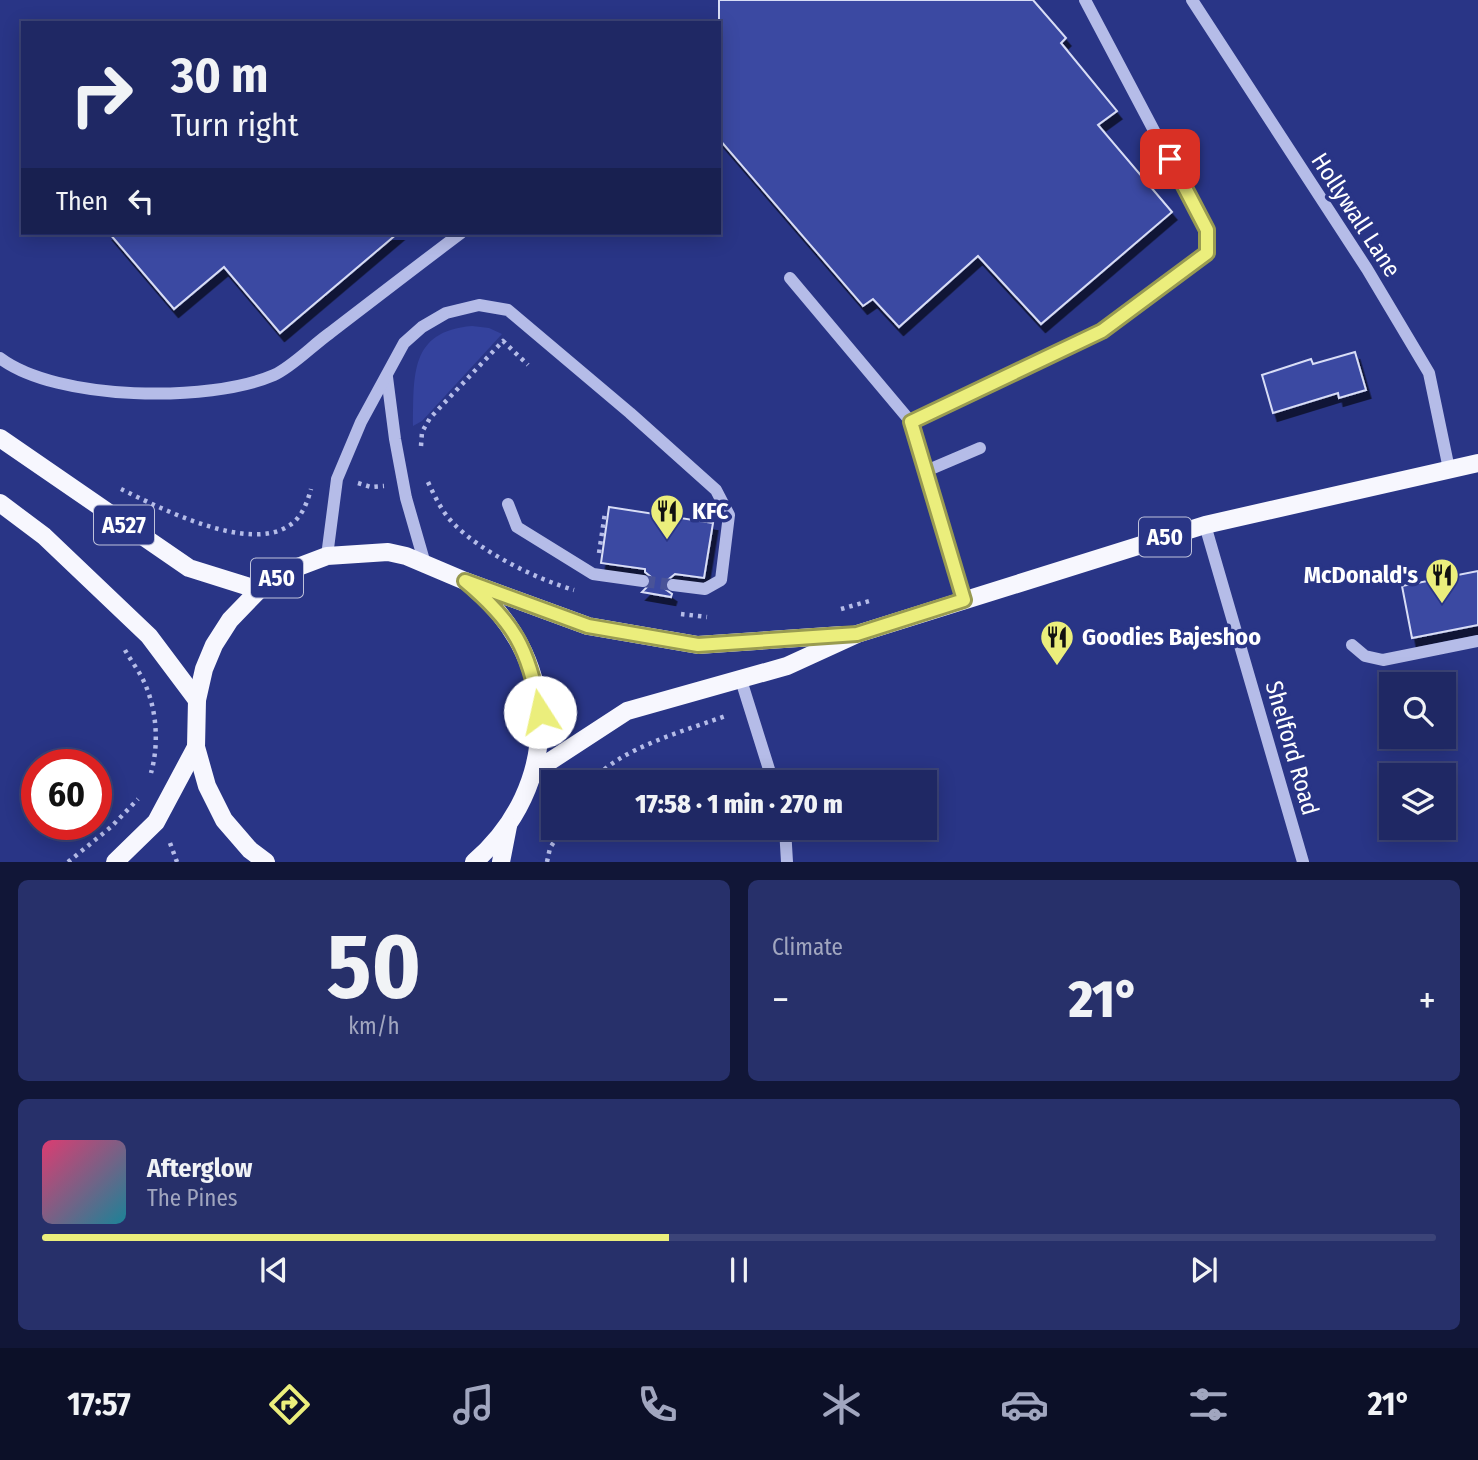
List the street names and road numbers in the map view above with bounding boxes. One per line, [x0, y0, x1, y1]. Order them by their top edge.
street label: Hollywall Lane [1306, 148, 1406, 282]
road number: A527 [94, 505, 154, 544]
road number: A50 [1139, 517, 1191, 556]
road number: A50 [251, 558, 303, 598]
street label: Shelford Road [1259, 678, 1325, 818]

